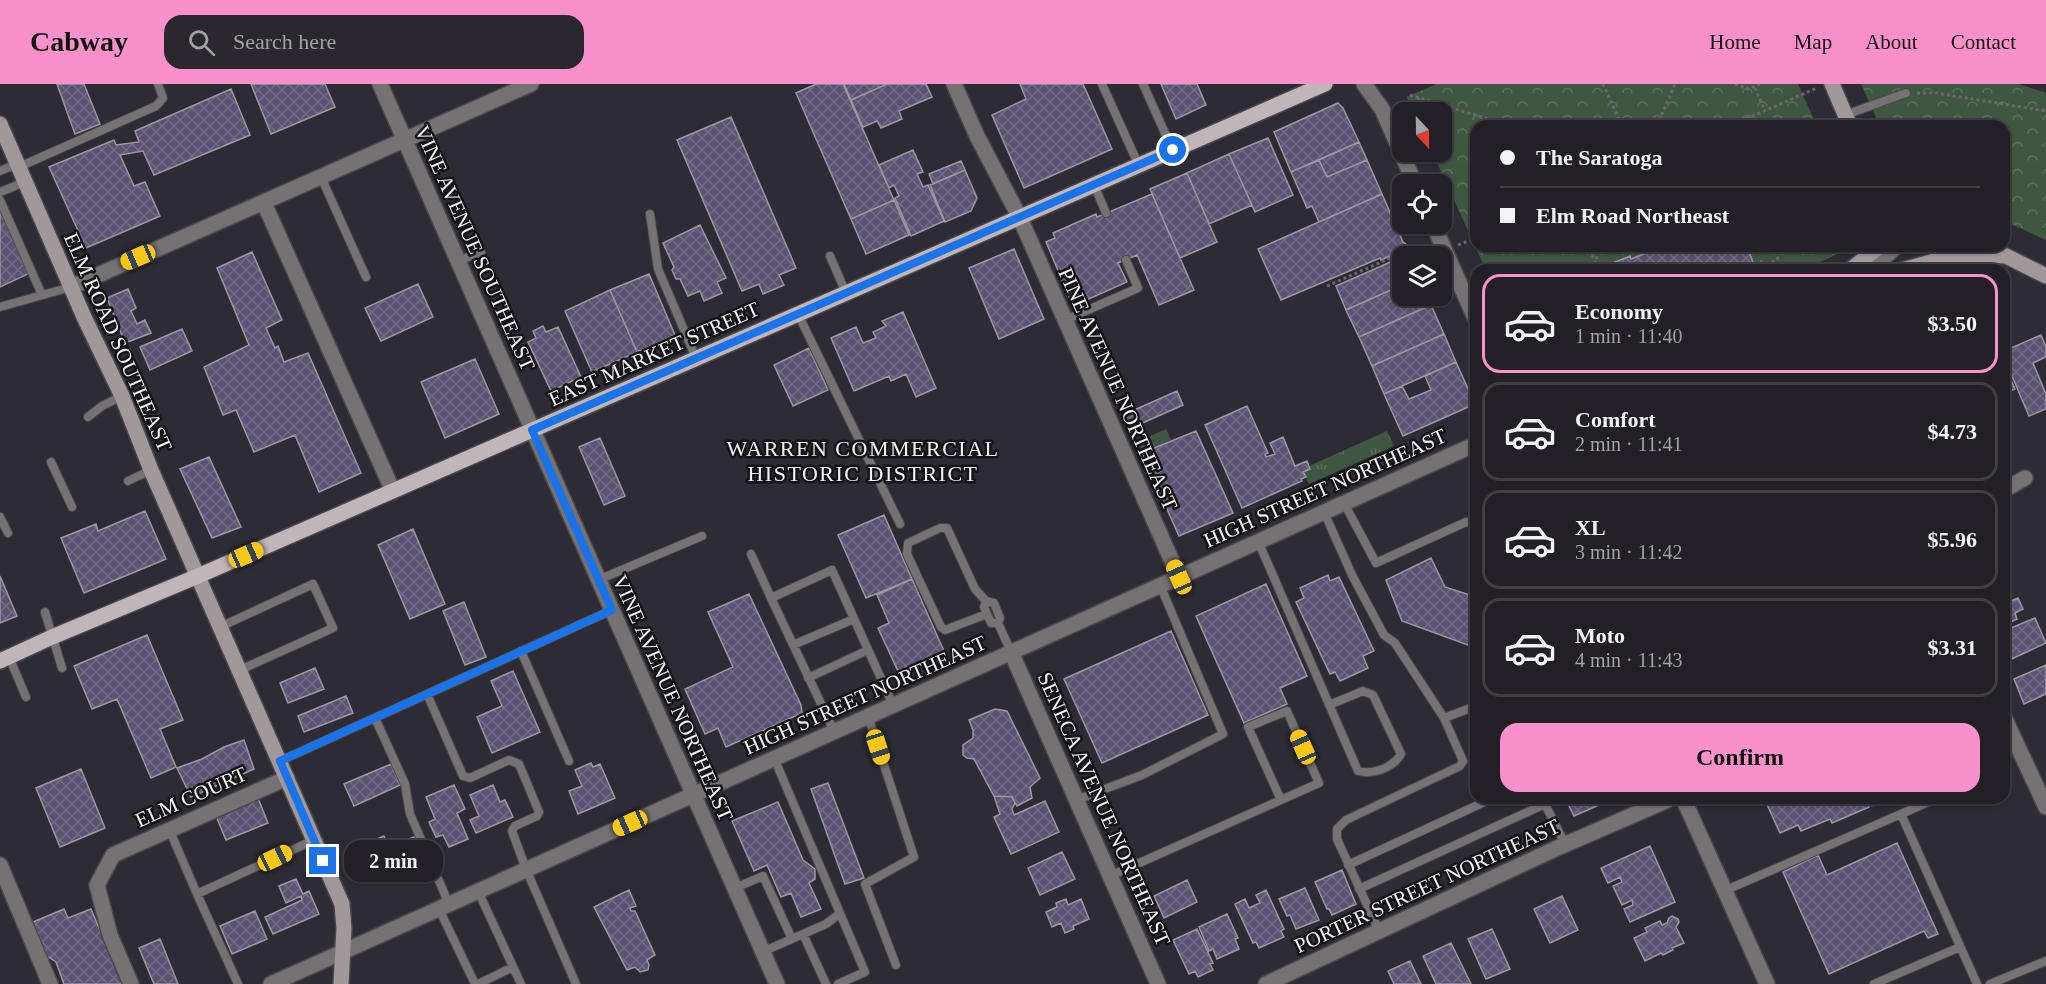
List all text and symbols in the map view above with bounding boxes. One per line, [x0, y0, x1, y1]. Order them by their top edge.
search box [164, 15, 584, 69]
text: Cabway [30, 26, 128, 57]
icon: search [185, 26, 218, 59]
text: Search here [233, 29, 336, 54]
text: Home [1709, 30, 1761, 54]
text: Map [1794, 30, 1832, 54]
text: About [1865, 30, 1918, 54]
text: Contact [1951, 30, 2016, 54]
north arrow [1392, 102, 1452, 162]
map controls [1392, 102, 1452, 306]
street label: VINE AVENUE SOUTHEAST [410, 122, 540, 374]
route start [1159, 136, 1186, 163]
text: The Saratoga [1536, 145, 1663, 170]
button: locate [1392, 174, 1452, 234]
text: Elm Road Northeast [1536, 203, 1729, 228]
street label: ELM ROAD SOUTHEAST [59, 229, 177, 455]
car [118, 242, 158, 272]
button: layers [1392, 246, 1452, 306]
street label: PINE AVENUE NORTHEAST [1054, 264, 1183, 514]
street label: EAST MARKET STREET [545, 297, 763, 411]
icon: car [1503, 297, 1557, 351]
text: Economy [1575, 299, 1663, 324]
text: $3.50 [1928, 311, 1977, 336]
text: 1 min · 11:40 [1575, 325, 1683, 347]
icon: car [1503, 405, 1557, 459]
text: Comfort [1575, 407, 1656, 432]
text: $4.73 [1928, 419, 1977, 444]
street label: HIGH STREET NORTHEAST [1200, 423, 1450, 552]
text: 2 min · 11:41 [1575, 433, 1683, 455]
district label: WARREN COMMERCIAL HISTORIC DISTRICT [726, 436, 1000, 486]
icon: car [1503, 513, 1557, 567]
text: XL [1575, 515, 1606, 540]
text: $5.96 [1928, 527, 1977, 552]
car [226, 539, 266, 571]
text: 3 min · 11:42 [1575, 541, 1683, 563]
car [1163, 557, 1195, 597]
street label: VINE AVENUE NORTHEAST [608, 571, 738, 825]
icon: car [1503, 621, 1557, 675]
text: Moto [1575, 623, 1625, 648]
street label: HIGH STREET NORTHEAST [740, 630, 990, 759]
text: $3.31 [1928, 635, 1977, 660]
text: 4 min · 11:43 [1575, 649, 1683, 671]
street label: SENECA AVENUE NORTHEAST [1033, 668, 1175, 950]
button: Confirm [1500, 723, 1980, 792]
car [864, 727, 892, 767]
car [1287, 727, 1319, 767]
street label: ELM COURT [132, 762, 251, 832]
car [610, 807, 650, 839]
street label: PORTER STREET NORTHEAST [1291, 814, 1564, 958]
callout: 2 min [344, 840, 443, 882]
car [255, 842, 295, 874]
route end [309, 847, 336, 874]
text: 2 min [369, 850, 418, 872]

